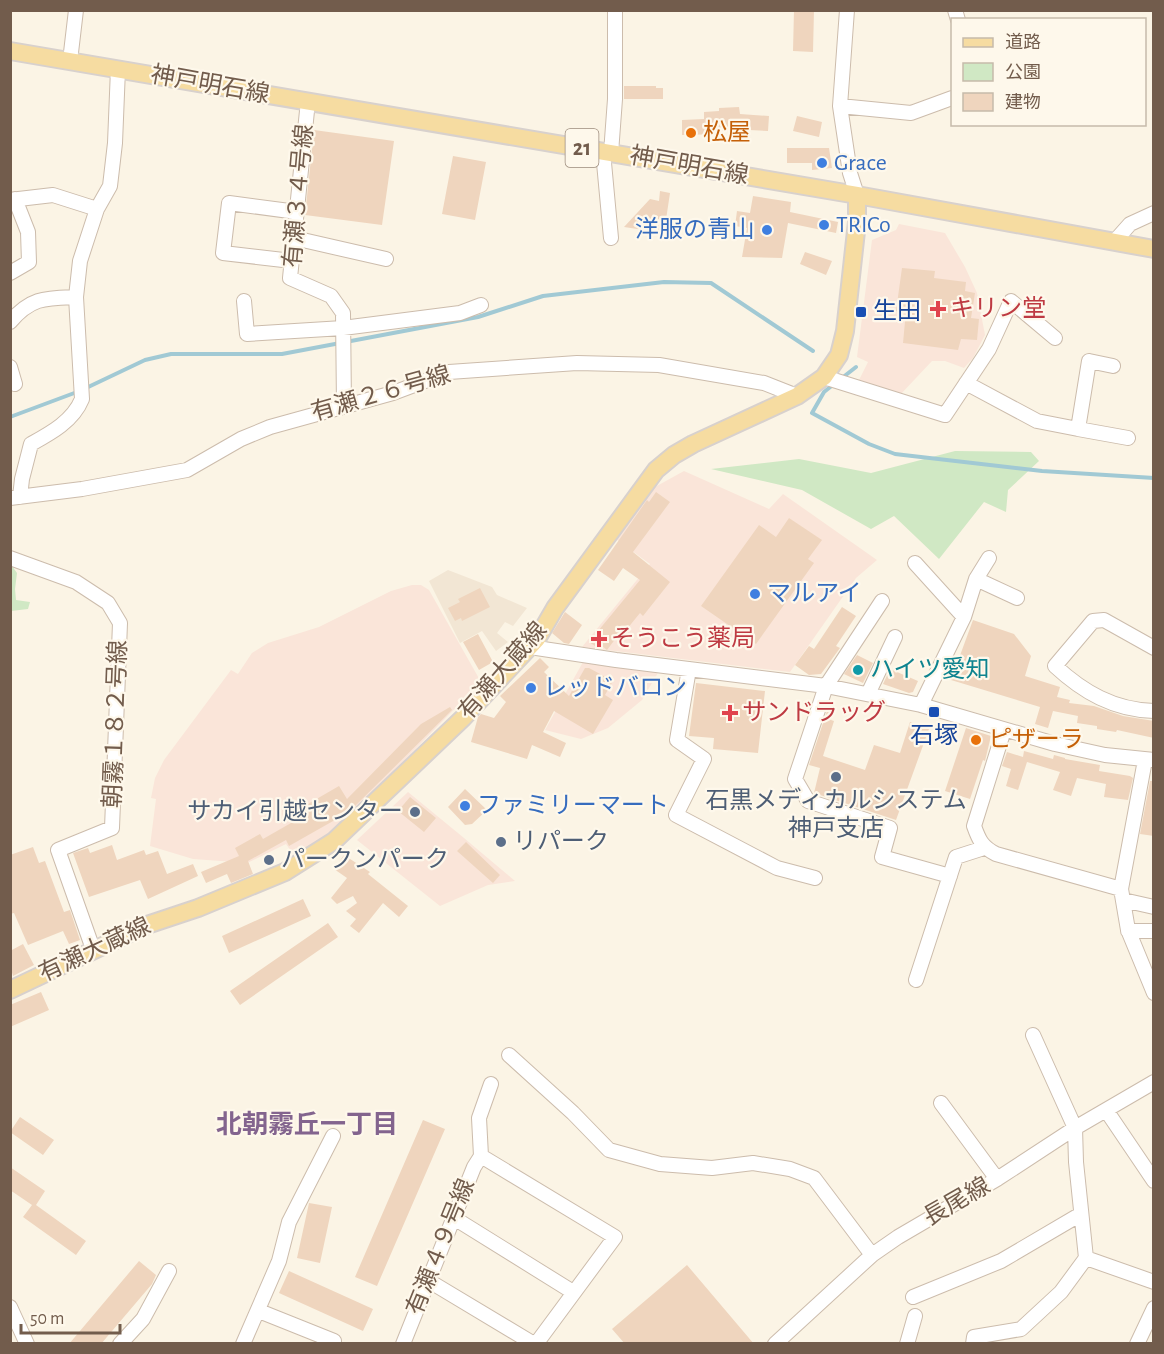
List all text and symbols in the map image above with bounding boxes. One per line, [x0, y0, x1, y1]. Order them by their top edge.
legend [951, 18, 1146, 126]
text: 道路 [1005, 32, 1041, 52]
street label: 神戸明石線 [149, 61, 272, 107]
text: 公園 [1005, 63, 1041, 82]
text: 建物 [1005, 92, 1041, 112]
place label: 松屋 [703, 119, 751, 145]
street label: 有瀬３４号線 [279, 123, 317, 269]
marker: 松屋 [684, 126, 698, 140]
road number: 21 [566, 129, 598, 167]
street label: 神戸明石線 [628, 142, 751, 188]
place label: Grace [834, 151, 887, 175]
marker: Grace [815, 156, 829, 170]
place label: TRICo [836, 213, 891, 237]
place label: 洋服の青山 [635, 216, 755, 242]
marker: TRICo [817, 218, 831, 232]
marker: 洋服の青山 [760, 223, 774, 237]
place label: キリン堂 [950, 296, 1046, 321]
place label: 生田 [873, 298, 921, 324]
marker: キリン堂 [931, 302, 945, 316]
marker: 生田 [854, 305, 868, 319]
street label: 有瀬２６号線 [308, 361, 454, 425]
place label: マルアイ [767, 582, 862, 606]
marker: マルアイ [748, 587, 762, 601]
street label: 有瀬大蔵線 [453, 617, 551, 724]
place label: そうこう薬局 [611, 625, 755, 651]
marker: そうこう薬局 [592, 632, 606, 646]
street label: 朝霧１８２号線 [99, 640, 131, 808]
place label: ハイツ愛知 [870, 656, 990, 682]
marker: ハイツ愛知 [851, 663, 865, 677]
place label: レッドバロン [543, 675, 687, 700]
marker: レッドバロン [524, 681, 538, 695]
place label: サンドラッグ [742, 699, 886, 725]
marker: 石塚 [927, 705, 941, 719]
marker: サンドラッグ [723, 706, 737, 720]
place label: 石塚 [910, 722, 958, 748]
place label: ピザーラ [988, 727, 1084, 752]
marker: ピザーラ [969, 733, 983, 747]
marker: 石黒メディカルシステム 神戸支店 [829, 770, 843, 784]
place label: 石黒メディカルシステム 神戸支店 [705, 787, 967, 841]
place label: ファミリーマート [477, 794, 669, 818]
place label: サカイ引越センター [187, 798, 403, 824]
marker: ファミリーマート [458, 799, 472, 813]
marker: サカイ引越センター [408, 805, 422, 819]
place label: リパーク [513, 829, 609, 854]
marker: リパーク [494, 835, 508, 849]
place label: パークンパーク [281, 847, 449, 872]
marker: パークンパーク [262, 853, 276, 867]
street label: 有瀬大蔵線 [35, 912, 154, 986]
district label: 北朝霧丘一丁目 [216, 1110, 398, 1138]
street label: 長尾線 [919, 1172, 994, 1230]
street label: 有瀬４９号線 [401, 1175, 479, 1318]
scale bar [21, 1297, 120, 1335]
text: 50 m [30, 1310, 64, 1328]

